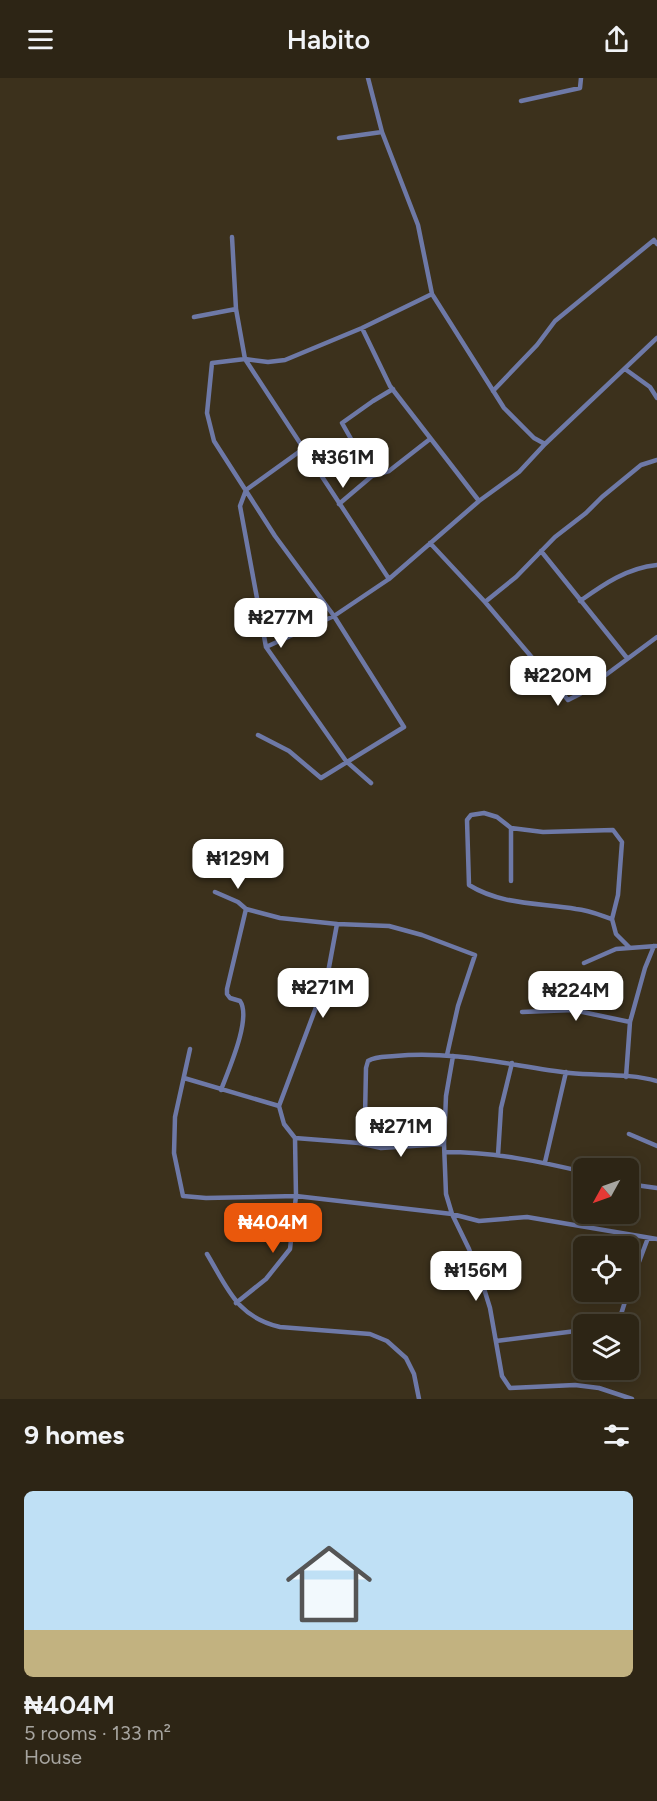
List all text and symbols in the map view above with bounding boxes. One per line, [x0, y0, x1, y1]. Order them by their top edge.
icon: menu [24, 23, 57, 56]
text: Habito [287, 23, 370, 56]
icon: share [600, 23, 633, 56]
pin: ₦361M [301, 438, 385, 489]
text: ₦361M [312, 445, 374, 469]
pin: ₦277M [239, 598, 323, 649]
text: ₦277M [248, 605, 314, 629]
pin: ₦220M [516, 656, 600, 707]
text: ₦220M [524, 663, 592, 687]
pin: ₦129M [196, 839, 280, 890]
text: ₦129M [206, 846, 270, 870]
pin: ₦271M [281, 968, 365, 1019]
pin: ₦224M [534, 971, 618, 1022]
text: ₦271M [292, 975, 354, 999]
text: ₦224M [542, 978, 610, 1002]
pin: ₦271M [359, 1107, 443, 1158]
text: ₦271M [370, 1114, 432, 1138]
north arrow [573, 1158, 639, 1224]
map controls [573, 1158, 639, 1380]
pin: ₦404M [231, 1203, 315, 1254]
text: ₦404M [238, 1210, 308, 1234]
button: locate [573, 1236, 639, 1302]
pin: ₦156M [434, 1251, 518, 1302]
text: ₦156M [444, 1258, 508, 1282]
button: layers [573, 1314, 639, 1380]
text: 9 homes [24, 1419, 124, 1451]
icon: filters [600, 1419, 633, 1452]
icon: home [275, 1530, 383, 1638]
text: ₦404M [24, 1689, 115, 1721]
text: 5 rooms · 133 m² [24, 1721, 171, 1745]
text: House [24, 1745, 82, 1769]

